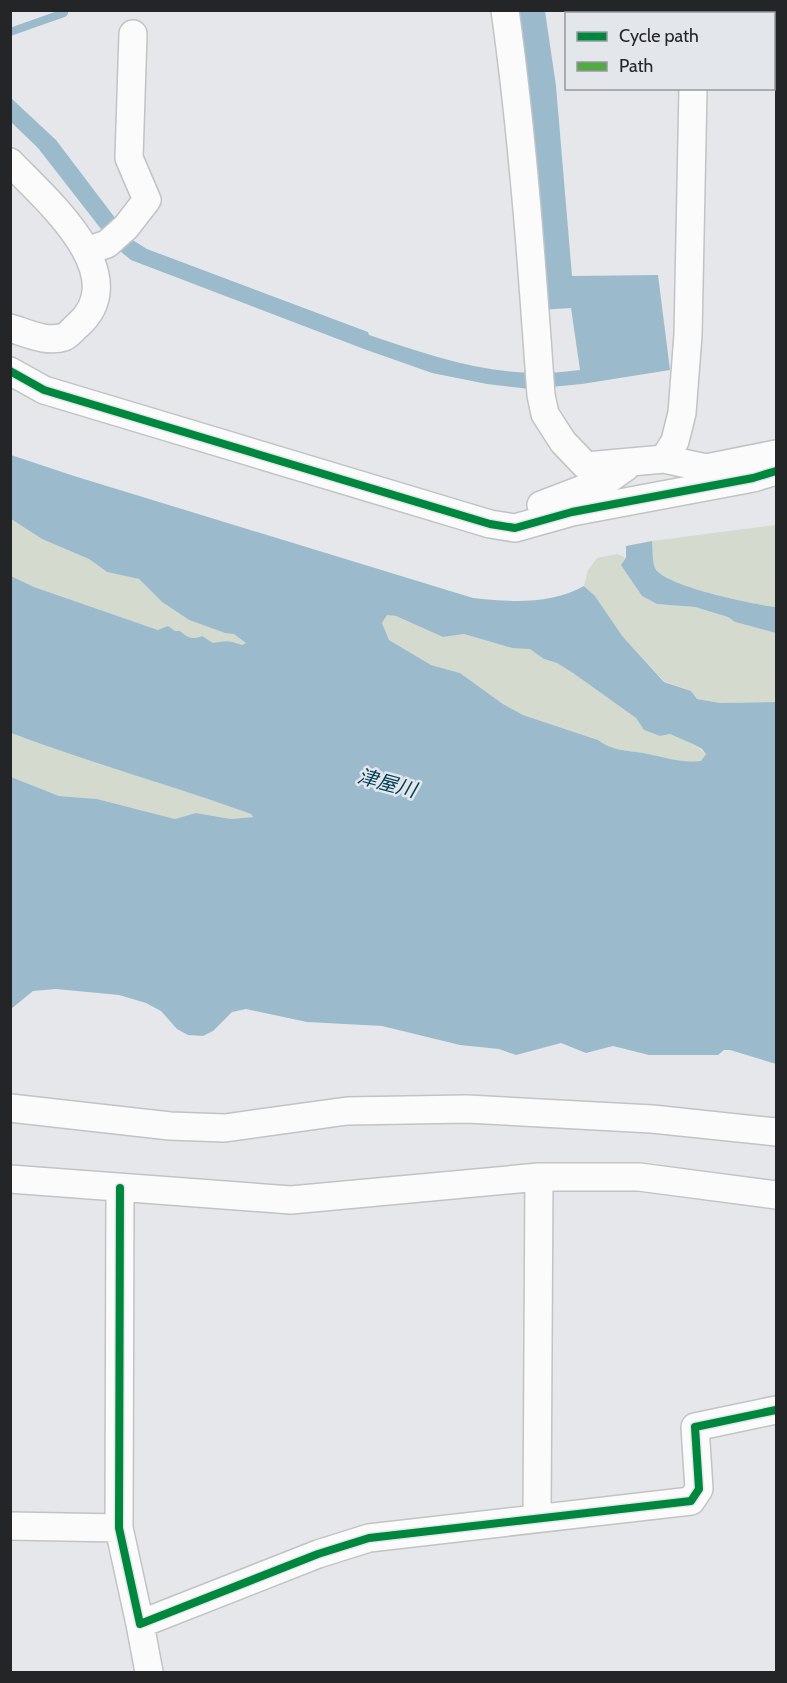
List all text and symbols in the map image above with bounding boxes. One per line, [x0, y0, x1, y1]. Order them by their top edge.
legend [565, 12, 775, 90]
text: Cycle path [619, 25, 699, 47]
text: Path [619, 55, 653, 77]
water label: 津屋川 [355, 764, 421, 803]

